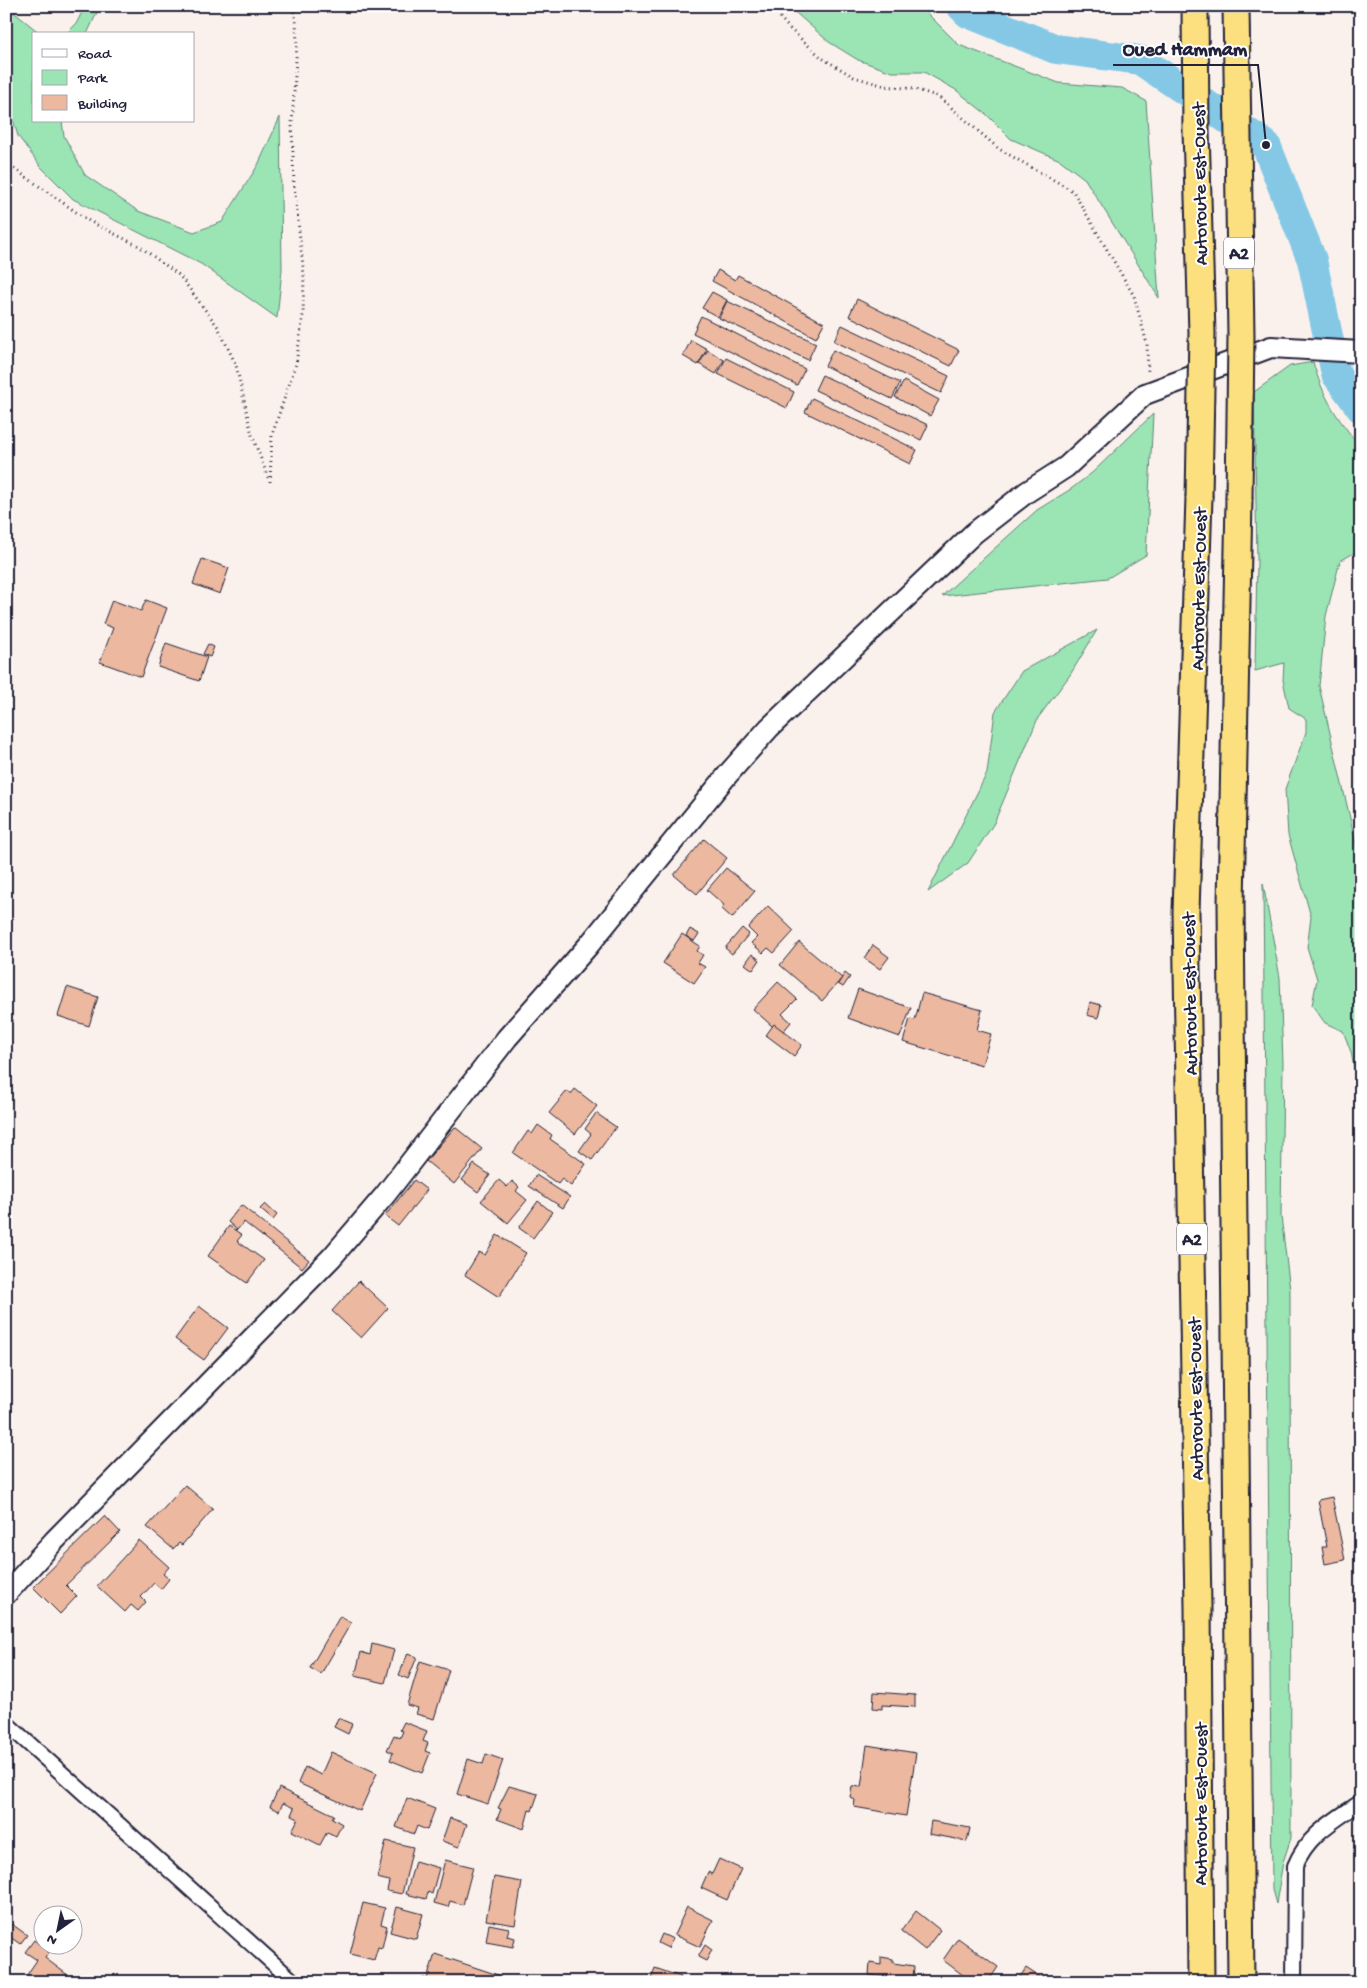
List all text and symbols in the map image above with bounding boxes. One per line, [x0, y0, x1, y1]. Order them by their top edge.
callout: Oued Hammam [1113, 30, 1258, 65]
legend [32, 32, 195, 122]
text: Oued Hammam [1123, 40, 1248, 63]
text: Road [78, 46, 112, 64]
text: Park [77, 70, 108, 88]
text: Building [77, 96, 127, 114]
street label: Autoroute Est-Ouest [1189, 100, 1214, 266]
road number: A2 [1224, 238, 1254, 268]
street label: Autoroute Est-Ouest [1188, 505, 1213, 671]
street label: Autoroute Est-Ouest [1179, 910, 1204, 1076]
road number: A2 [1177, 1224, 1207, 1254]
street label: Autoroute Est-Ouest [1185, 1315, 1210, 1481]
street label: Autoroute Est-Ouest [1191, 1720, 1214, 1885]
north arrow [32, 1906, 82, 1956]
text: N [44, 1929, 61, 1948]

